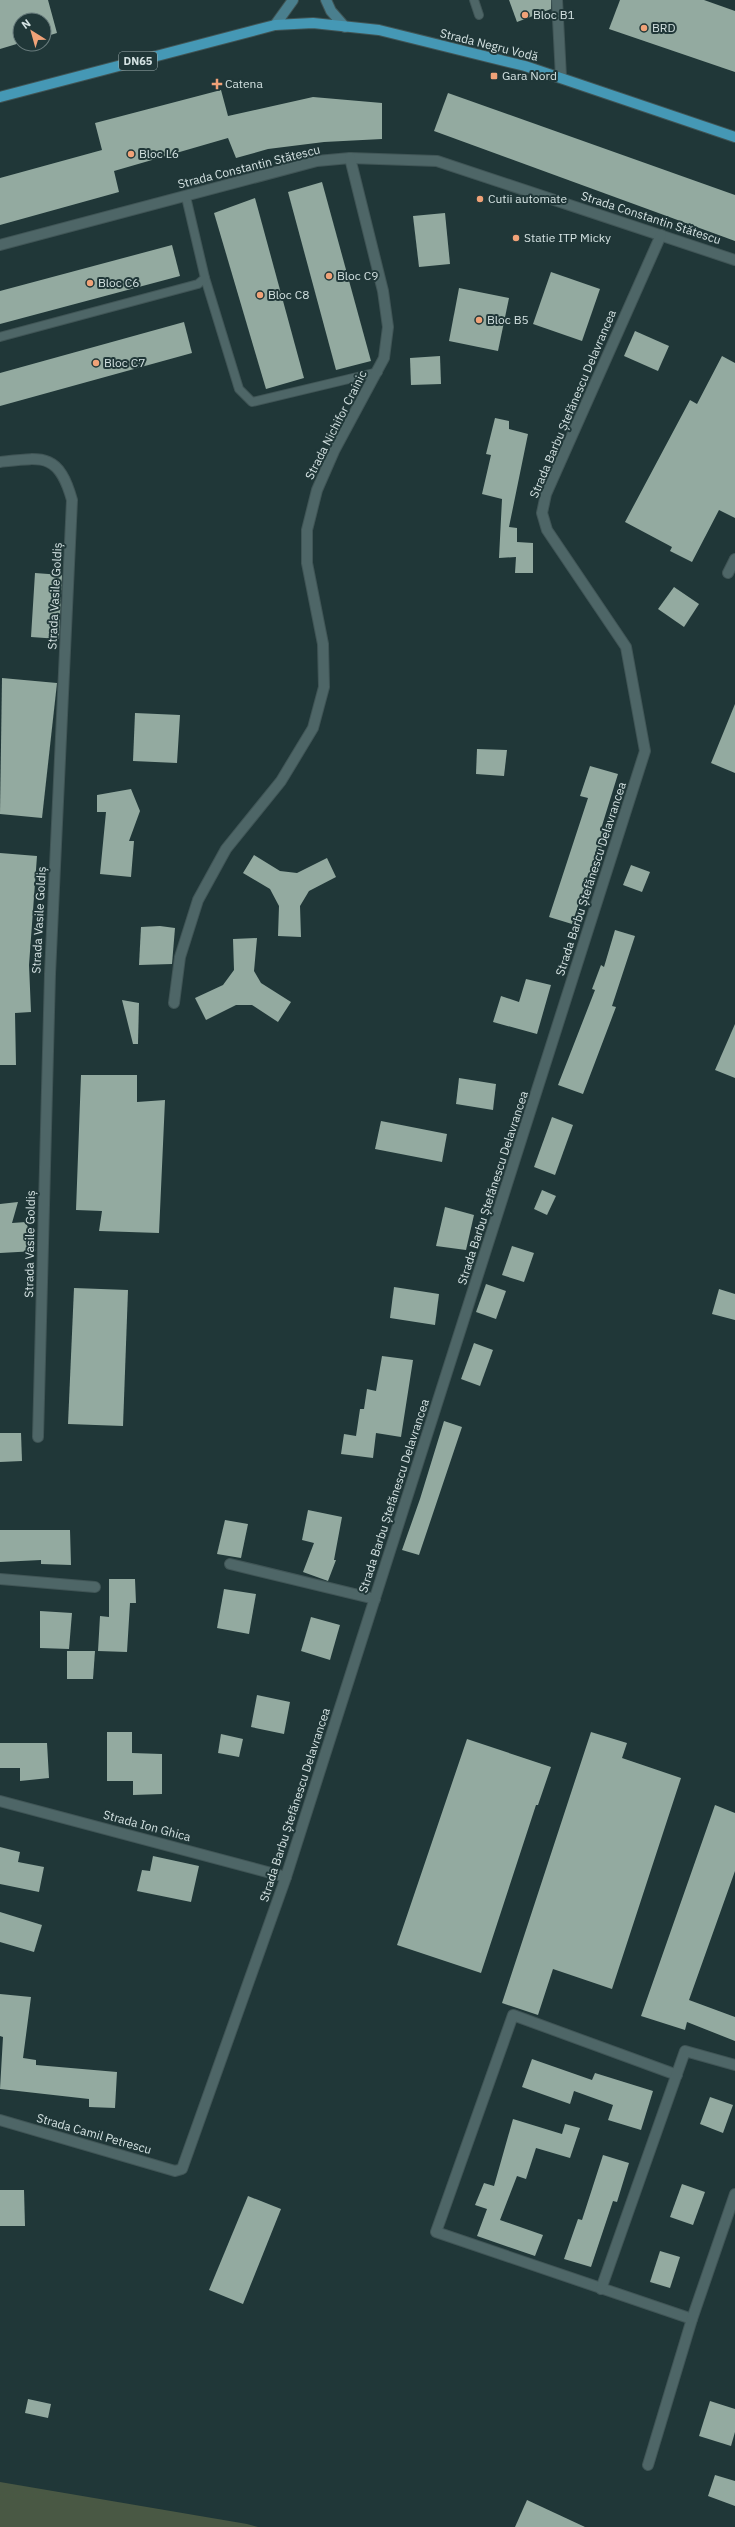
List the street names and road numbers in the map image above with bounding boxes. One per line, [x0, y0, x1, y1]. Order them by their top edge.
street label: Strada Negru Vodă [438, 25, 540, 64]
road number: DN65 [119, 52, 157, 70]
street label: Strada Constantin Stătescu [176, 142, 322, 191]
street label: Strada Constantin Stătescu [579, 188, 723, 247]
street label: Strada Barbu Ștefănescu Delavrancea [526, 307, 619, 500]
street label: Strada Nichifor Crainic [302, 368, 370, 482]
street label: Strada Vasile Goldiș [44, 542, 65, 650]
street label: Strada Barbu Ștefănescu Delavrancea [552, 779, 629, 978]
street label: Strada Vasile Goldiș [28, 866, 49, 974]
street label: Strada Barbu Ștefănescu Delavrancea [454, 1088, 531, 1287]
street label: Strada Vasile Goldiș [21, 1190, 38, 1298]
street label: Strada Barbu Ștefănescu Delavrancea [355, 1396, 432, 1595]
street label: Strada Barbu Ștefănescu Delavrancea [256, 1705, 333, 1904]
street label: Strada Ion Ghica [102, 1807, 193, 1845]
street label: Strada Camil Petrescu [35, 2110, 153, 2157]

